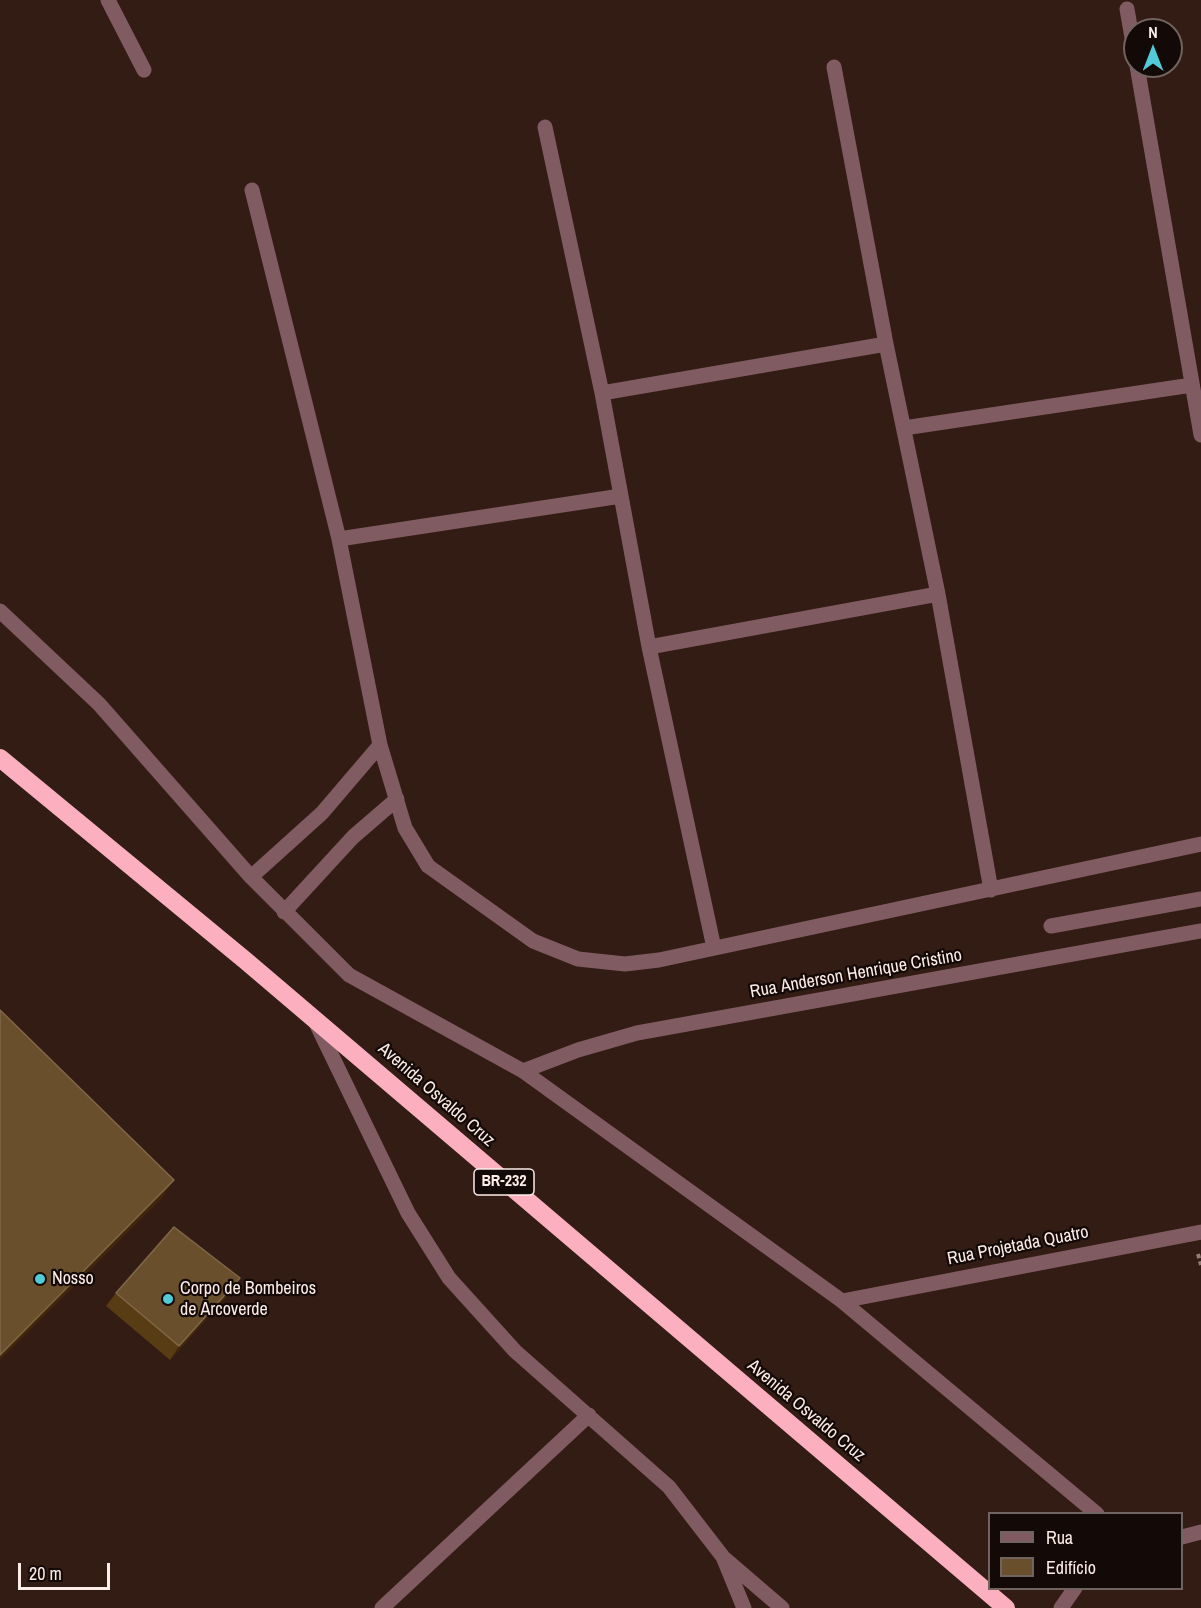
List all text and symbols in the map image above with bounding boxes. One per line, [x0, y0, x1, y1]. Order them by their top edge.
north arrow [1123, 18, 1183, 78]
text: N [1148, 21, 1158, 43]
street label: Rua Anderson Henrique Cristino [748, 945, 964, 1003]
street label: Avenida Osvaldo Cruz [373, 1038, 499, 1152]
road number: BR-232 [474, 1169, 534, 1195]
street label: Rua Projetada Quatro [945, 1222, 1091, 1270]
place label: Nosso [52, 1268, 94, 1290]
marker: Nosso [33, 1272, 47, 1286]
place label: Corpo de Bombeiros de Arcoverde [180, 1278, 316, 1320]
marker: Corpo de Bombeiros de Arcoverde [161, 1292, 175, 1306]
street label: Avenida Osvaldo Cruz [743, 1355, 869, 1467]
legend [988, 1512, 1183, 1590]
text: Rua [1046, 1525, 1073, 1550]
scale bar [21, 1551, 112, 1589]
text: Edifício [1046, 1555, 1096, 1580]
text: 20 m [29, 1561, 62, 1586]

